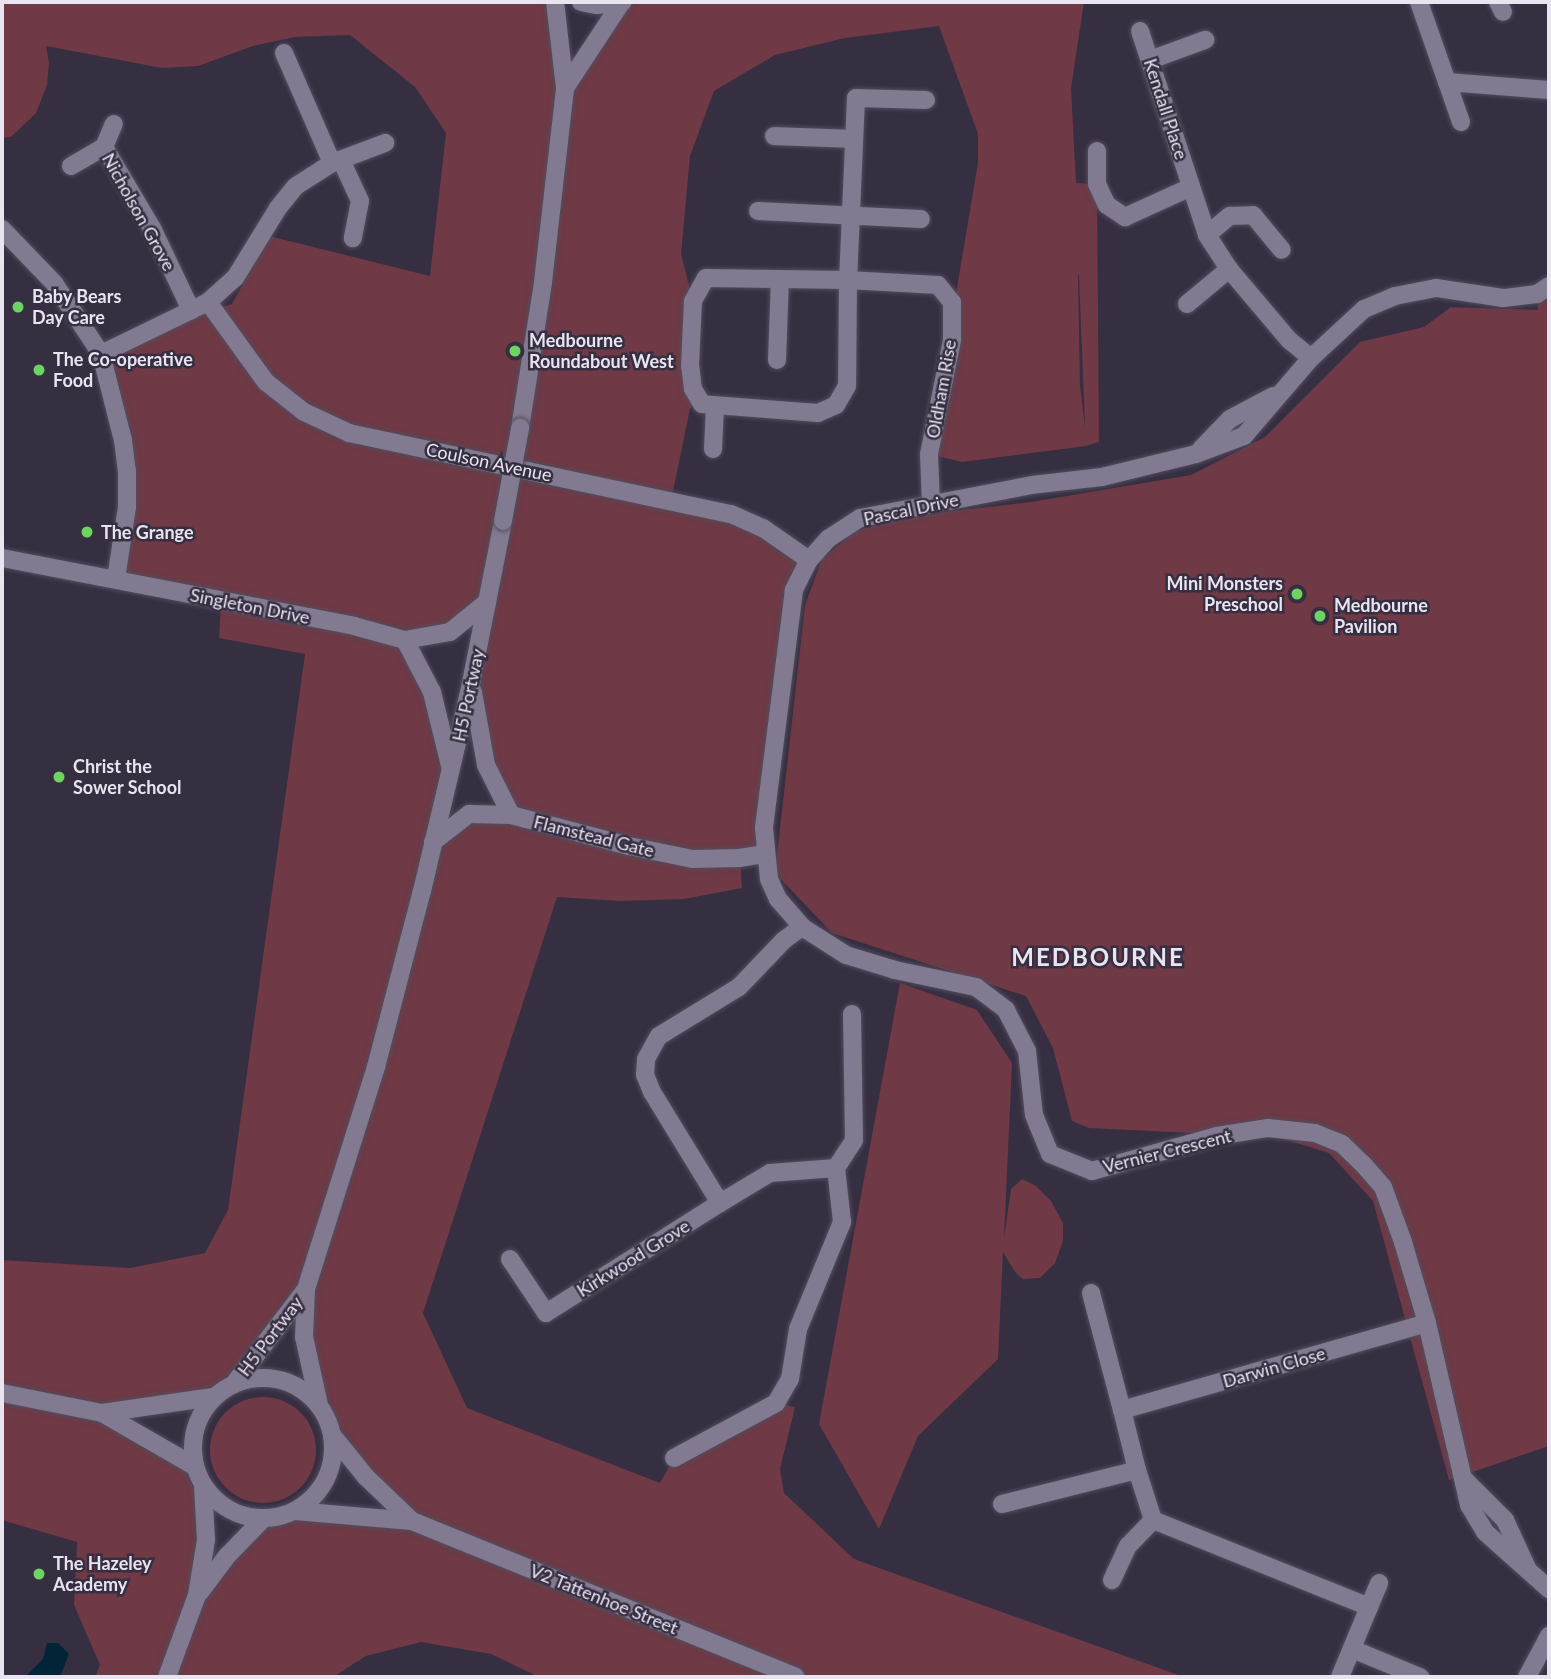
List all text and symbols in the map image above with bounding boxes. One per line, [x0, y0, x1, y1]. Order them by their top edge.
street label: Kendall Place [1140, 56, 1192, 162]
street label: Nicholson Grove [98, 149, 180, 275]
place label: Baby Bears Day Care [32, 286, 122, 328]
marker: Baby Bears Day Care [10, 299, 26, 315]
place label: Medbourne Roundabout West [529, 330, 674, 372]
street label: Oldham Rise [922, 338, 960, 440]
marker: Medbourne Roundabout West [507, 343, 523, 359]
place label: The Co-operative Food [53, 349, 193, 392]
marker: The Co-operative Food [31, 362, 47, 378]
street label: Coulson Avenue [424, 438, 554, 486]
street label: Pascal Drive [862, 488, 960, 530]
place label: The Grange [101, 521, 194, 543]
marker: The Grange [79, 524, 95, 540]
place label: Mini Monsters Preschool [1166, 573, 1283, 616]
street label: Singleton Drive [188, 584, 312, 628]
marker: Mini Monsters Preschool [1289, 586, 1305, 602]
place label: Medbourne Pavilion [1334, 595, 1428, 638]
marker: Medbourne Pavilion [1312, 608, 1328, 624]
street label: H5 Portway [448, 647, 488, 743]
place label: Christ the Sower School [73, 756, 182, 798]
marker: Christ the Sower School [51, 769, 67, 785]
street label: Flamstead Gate [532, 811, 656, 861]
district label: MEDBOURNE [1012, 943, 1184, 971]
street label: Vernier Crescent [1101, 1125, 1233, 1177]
street label: Kirkwood Grove [573, 1215, 693, 1301]
street label: H5 Portway [233, 1292, 307, 1380]
street label: Darwin Close [1220, 1342, 1328, 1392]
place label: The Hazeley Academy [53, 1553, 152, 1596]
street label: V2 Tattenhoe Street [527, 1559, 681, 1639]
marker: The Hazeley Academy [31, 1566, 47, 1582]

